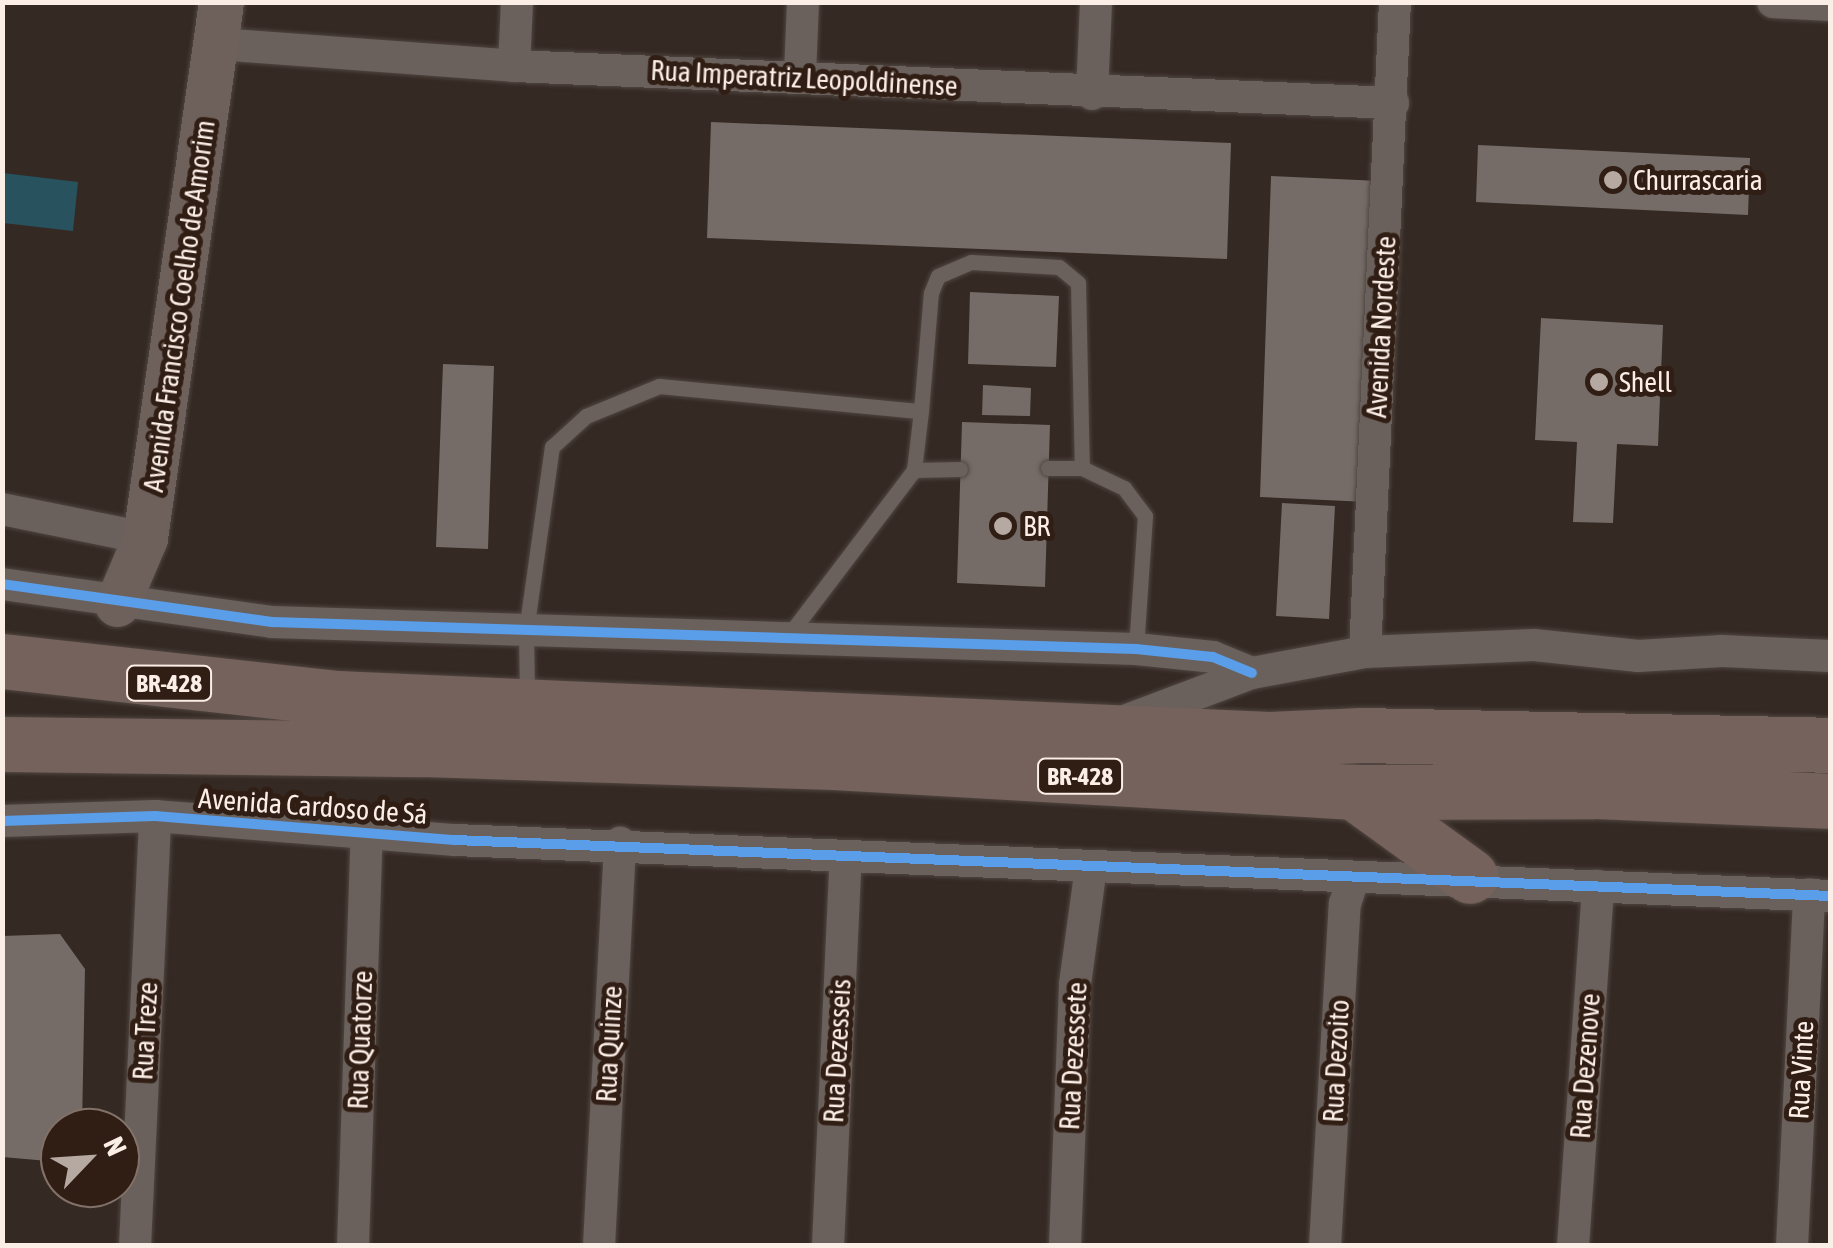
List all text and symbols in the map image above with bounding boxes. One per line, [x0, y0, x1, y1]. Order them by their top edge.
street label: Rua Imperatriz Leopoldinense [650, 53, 958, 103]
street label: Avenida Francisco Coelho de Amorim [136, 118, 222, 494]
place label: Churrascaria [1633, 163, 1763, 197]
marker: Churrascaria [1602, 169, 1624, 191]
street label: Avenida Nordeste [1359, 235, 1403, 419]
place label: Shell [1619, 365, 1672, 399]
marker: Shell [1588, 371, 1610, 393]
place label: BR [1023, 509, 1050, 543]
marker: BR [992, 515, 1014, 537]
road number: BR-428 [124, 663, 214, 703]
road number: BR-428 [1035, 756, 1125, 796]
street label: Avenida Cardoso de Sá [197, 781, 429, 831]
street label: Rua Quatorze [341, 970, 379, 1110]
street label: Rua Dezesseis [816, 978, 858, 1124]
street label: Rua Treze [126, 981, 164, 1081]
street label: Rua Dezessete [1052, 981, 1094, 1131]
street label: Rua Quinze [589, 985, 629, 1103]
street label: Rua Dezenove [1563, 992, 1607, 1140]
street label: Rua Dezoito [1316, 999, 1356, 1123]
street label: Rua Vinte [1782, 1020, 1820, 1120]
north arrow [40, 1108, 140, 1208]
text: N [97, 1132, 133, 1160]

